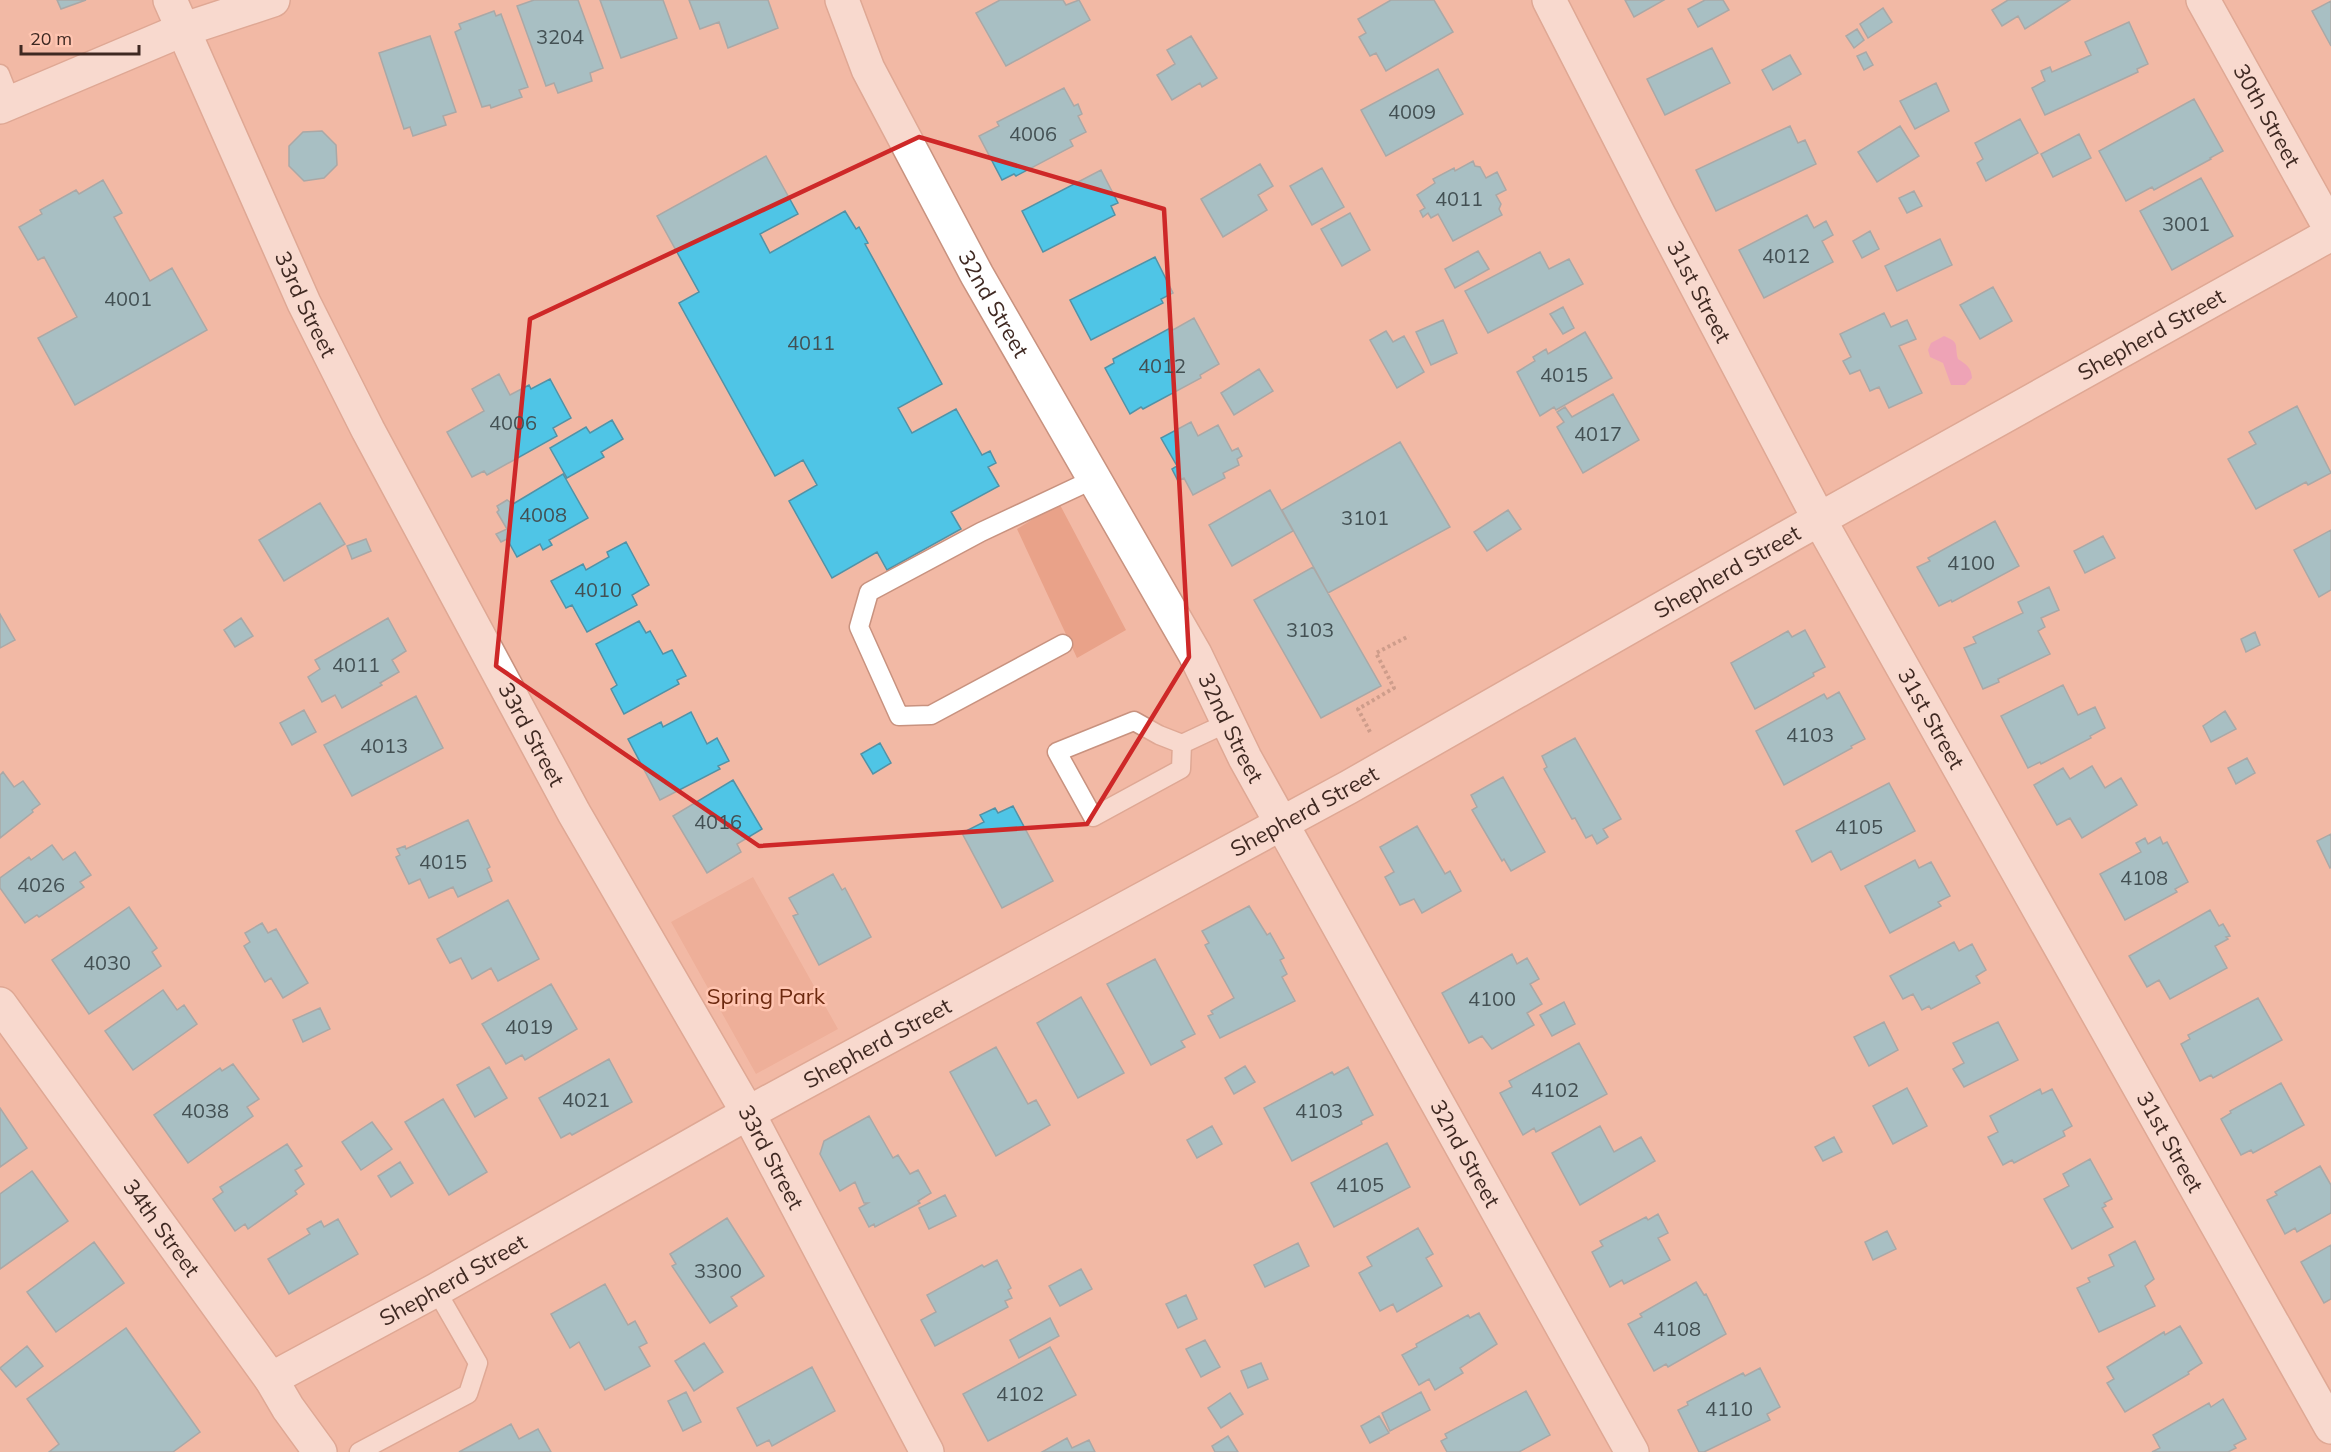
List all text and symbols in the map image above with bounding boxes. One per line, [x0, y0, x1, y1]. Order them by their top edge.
scale bar [21, 18, 140, 56]
house number: 3204 [536, 24, 584, 49]
text: 20 m [30, 27, 72, 50]
street label: 30th Street [2227, 59, 2307, 172]
house number: 4009 [1388, 99, 1436, 124]
house number: 4006 [1009, 121, 1057, 146]
house number: 4011 [1435, 186, 1483, 211]
house number: 3001 [2162, 211, 2210, 236]
street label: 31st Street [1661, 236, 1738, 348]
house number: 4012 [1762, 243, 1810, 268]
street label: 32nd Street [952, 245, 1036, 363]
street label: 33rd Street [269, 247, 343, 362]
street label: Shepherd Street [2073, 282, 2230, 386]
house number: 4001 [104, 286, 152, 311]
house number: 4011 [787, 330, 835, 355]
house number: 4012 [1138, 353, 1186, 378]
house number: 4015 [1540, 362, 1588, 387]
house number: 4006 [489, 410, 537, 435]
house number: 4017 [1574, 421, 1622, 446]
house number: 4008 [519, 502, 567, 527]
house number: 3101 [1341, 505, 1389, 530]
street label: Shepherd Street [1649, 518, 1805, 624]
house number: 4100 [1947, 550, 1995, 575]
house number: 4010 [574, 577, 622, 602]
house number: 3103 [1286, 617, 1334, 642]
house number: 4011 [332, 652, 380, 677]
street label: 31st Street [1892, 663, 1971, 774]
street label: 32nd Street [1192, 668, 1270, 788]
street label: 33rd Street [492, 677, 571, 791]
house number: 4103 [1786, 722, 1834, 747]
house number: 4013 [360, 733, 408, 758]
street label: Shepherd Street [1225, 759, 1383, 863]
house number: 4016 [694, 809, 742, 834]
house number: 4105 [1835, 814, 1883, 839]
house number: 4015 [419, 849, 467, 874]
house number: 4108 [2120, 865, 2168, 890]
house number: 4026 [17, 872, 65, 897]
house number: 4030 [83, 950, 131, 975]
park label: Spring Park [707, 982, 826, 1010]
house number: 4100 [1468, 986, 1516, 1011]
street label: Shepherd Street [798, 991, 956, 1094]
house number: 4019 [505, 1014, 553, 1039]
house number: 4102 [1531, 1077, 1579, 1102]
street label: 31st Street [2131, 1086, 2210, 1197]
house number: 4021 [562, 1087, 610, 1112]
street label: 32nd Street [1424, 1094, 1507, 1212]
house number: 4038 [181, 1098, 229, 1123]
house number: 4103 [1295, 1098, 1343, 1123]
street label: 33rd Street [732, 1100, 810, 1214]
house number: 4105 [1336, 1172, 1384, 1197]
street label: 34th Street [117, 1173, 206, 1282]
street label: Shepherd Street [374, 1227, 532, 1332]
house number: 3300 [694, 1258, 742, 1283]
house number: 4108 [1653, 1316, 1701, 1341]
house number: 4102 [996, 1381, 1044, 1406]
house number: 4110 [1705, 1396, 1753, 1421]

